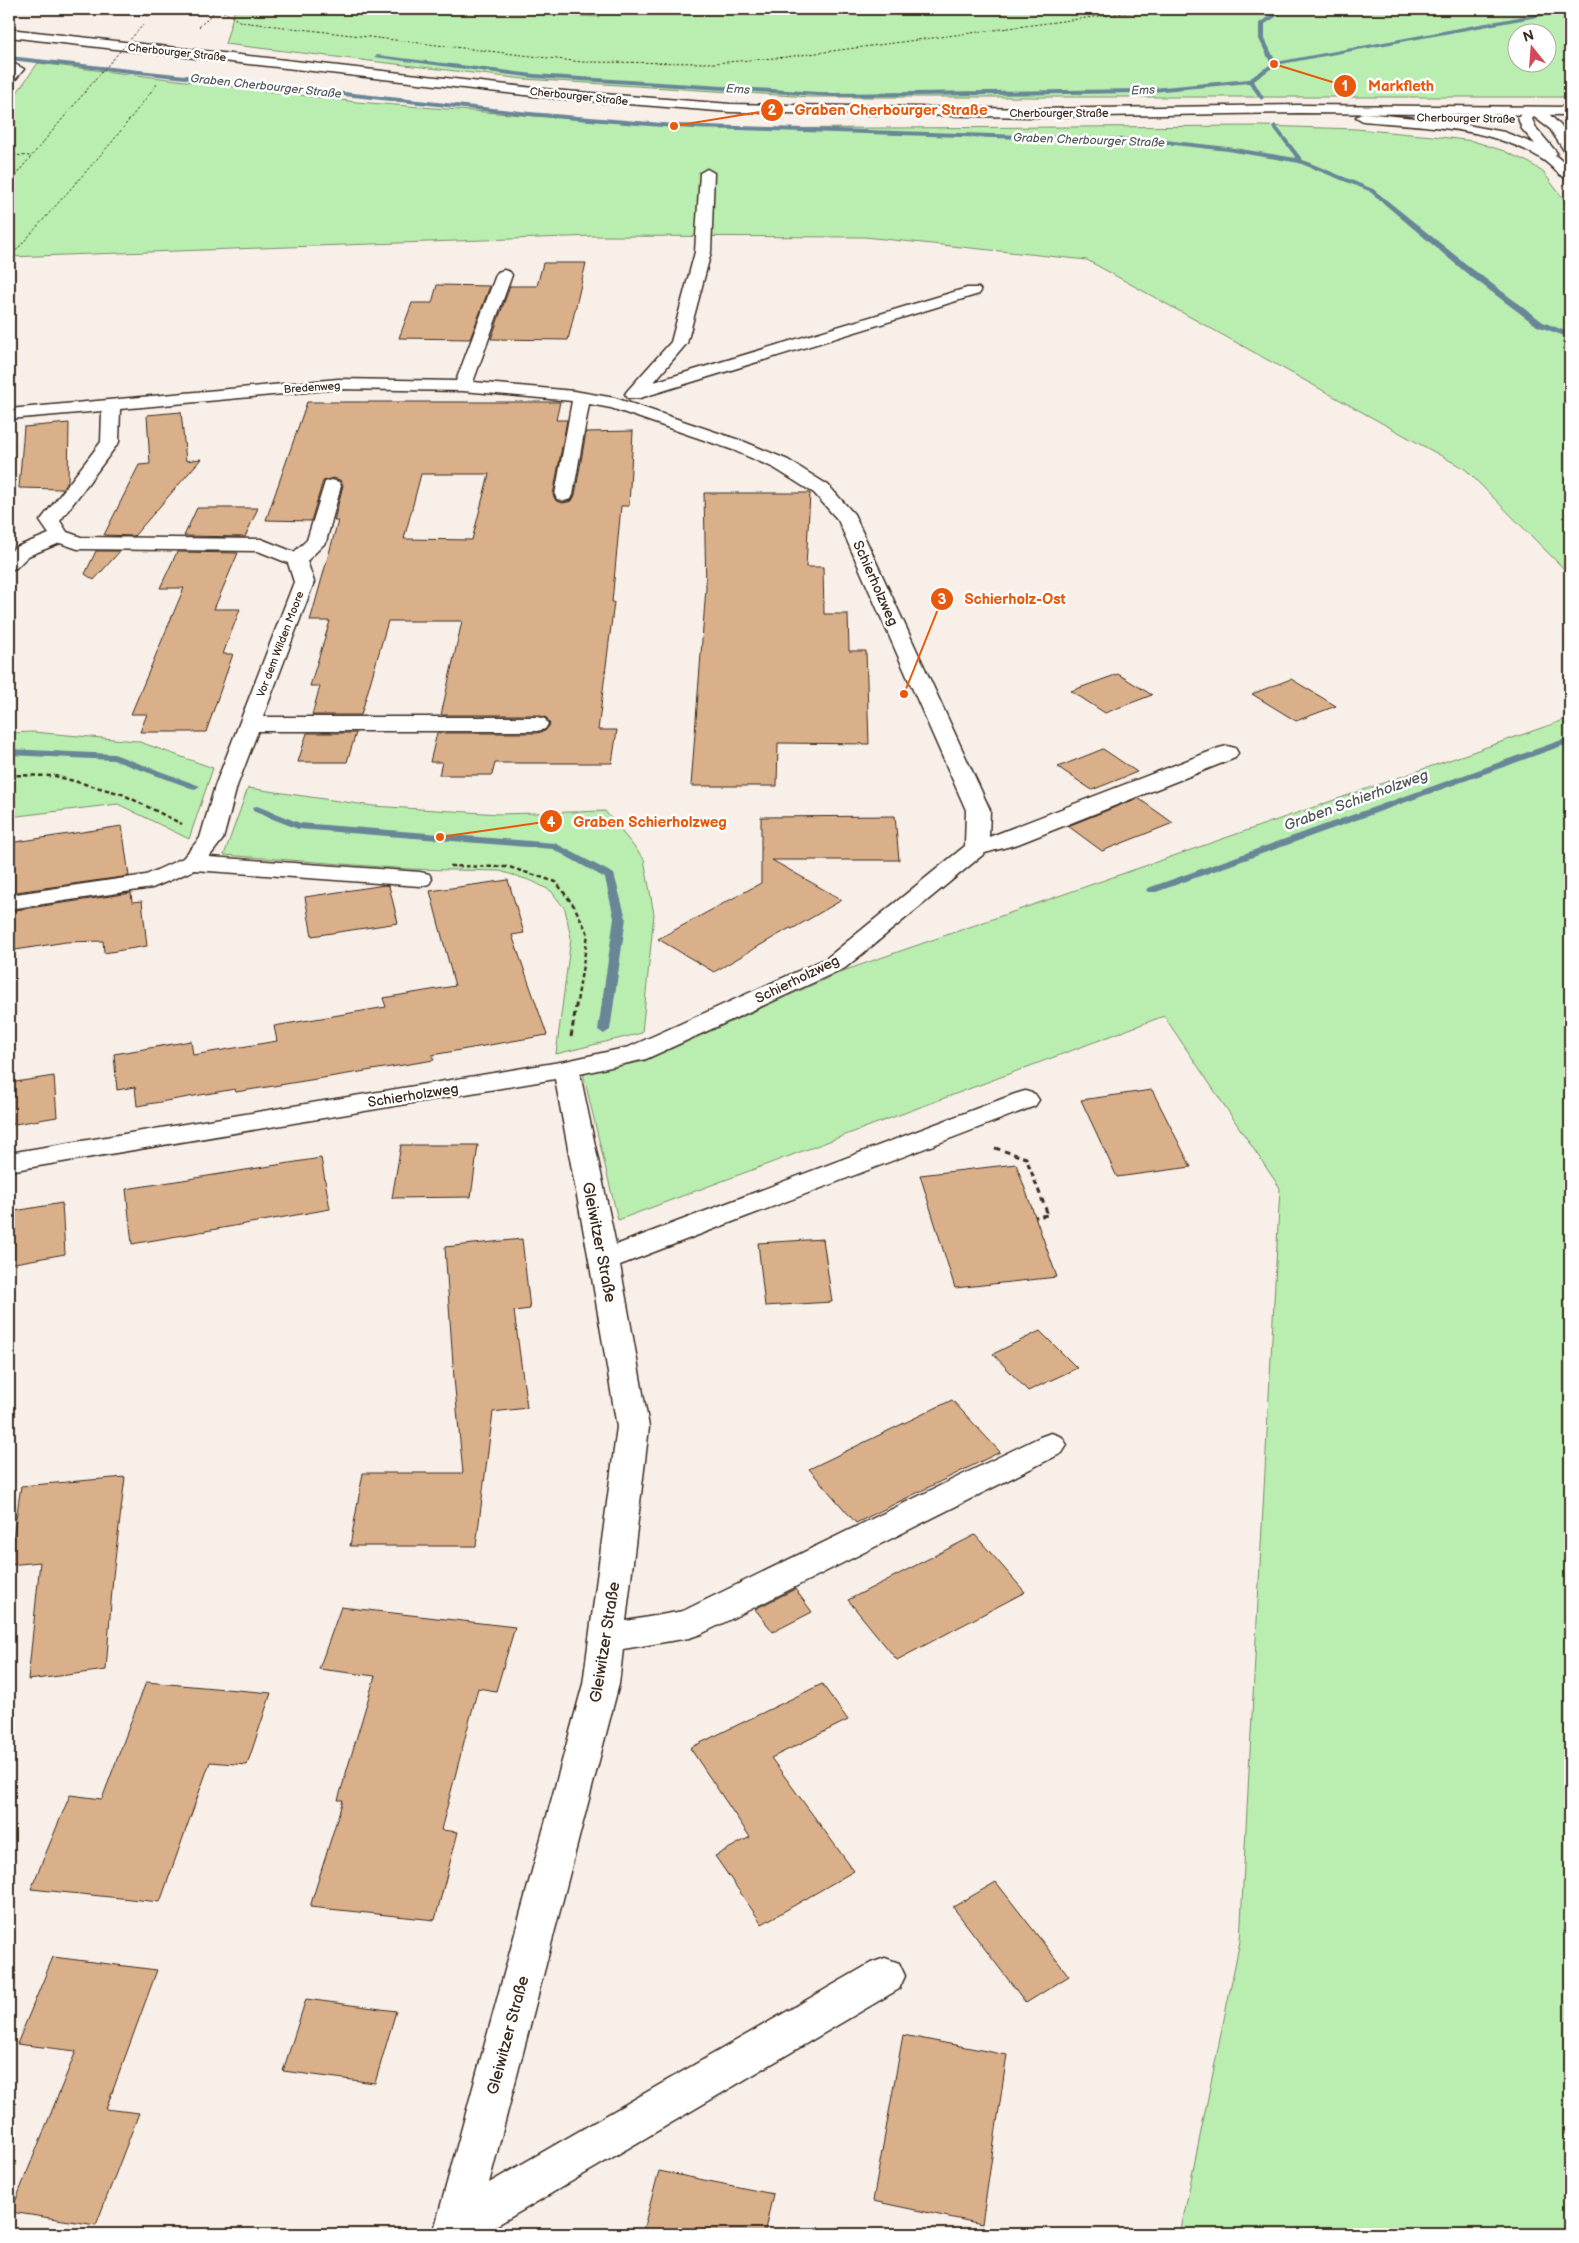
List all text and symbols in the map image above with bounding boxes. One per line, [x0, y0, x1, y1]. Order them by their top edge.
north arrow [1506, 22, 1556, 72]
text: N [1521, 26, 1536, 46]
street label: Cherbourger Straße [127, 41, 227, 64]
water label: Graben Cherbourger Straße [190, 71, 342, 102]
callout: Markfleth [1333, 71, 1444, 101]
text: 1 [1342, 77, 1348, 96]
text: Markfleth [1368, 77, 1434, 96]
water label: Ems [726, 81, 750, 98]
water label: Ems [1131, 82, 1155, 99]
street label: Cherbourger Straße [529, 85, 629, 108]
callout: Graben Cherbourger Straße [759, 95, 997, 125]
text: 2 [768, 101, 777, 120]
text: Graben Cherbourger Straße [794, 101, 988, 120]
street label: Cherbourger Straße [1010, 107, 1109, 120]
street label: Cherbourger Straße [1416, 111, 1516, 126]
water label: Graben Cherbourger Straße [1013, 130, 1165, 151]
street label: Bredenweg [283, 379, 341, 396]
street label: Schierholzweg [849, 538, 902, 628]
callout: Schierholz-Ost [929, 584, 1076, 614]
street label: Vor dem Wilden Moore [254, 589, 307, 699]
text: 3 [938, 590, 947, 609]
text: Schierholz-Ost [964, 590, 1066, 609]
water label: Graben Schierholzweg [1281, 765, 1431, 835]
callout: Graben Schierholzweg [538, 806, 737, 836]
text: 4 [547, 813, 556, 832]
text: Graben Schierholzweg [573, 813, 727, 832]
street label: Schierholzweg [752, 952, 842, 1007]
street label: Schierholzweg [367, 1080, 460, 1111]
street label: Gleiwitzer Straße [578, 1180, 620, 1305]
street label: Gleiwitzer Straße [587, 1580, 625, 1704]
street label: Gleiwitzer Straße [483, 1973, 534, 2097]

